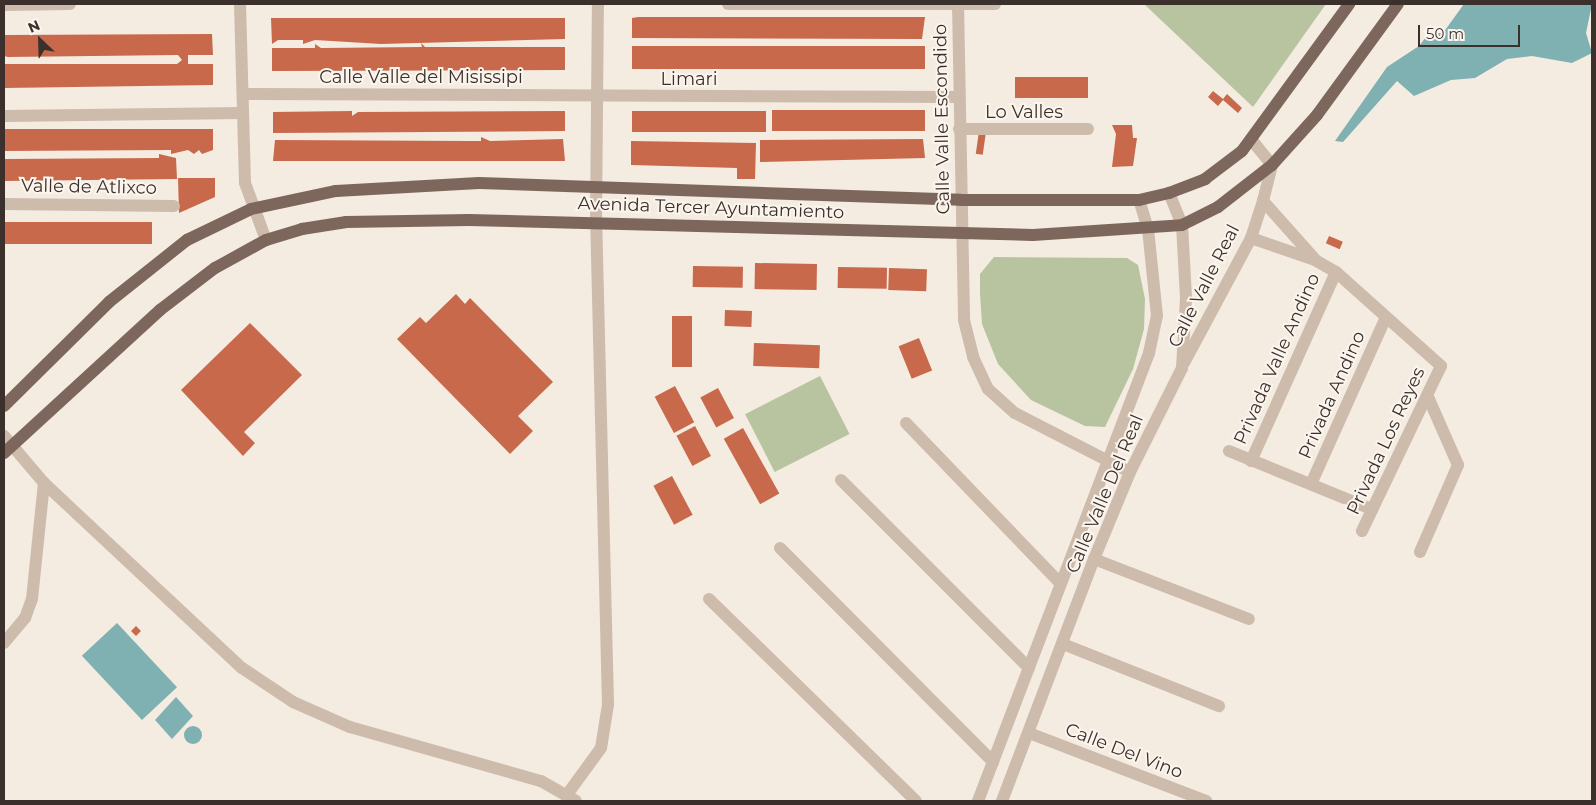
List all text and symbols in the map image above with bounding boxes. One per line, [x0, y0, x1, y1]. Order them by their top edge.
north arrow [15, 15, 65, 65]
scale bar [1421, 15, 1524, 47]
text: N [25, 16, 43, 37]
street label: Calle Valle Escondido [930, 24, 954, 214]
text: 50 m [1426, 24, 1464, 43]
street label: Calle Valle del Misissipi [319, 66, 523, 88]
street label: Limari [660, 68, 718, 90]
street label: Lo Valles [985, 101, 1063, 123]
street label: Valle de Atlixco [21, 175, 157, 199]
street label: Avenida Tercer Ayuntamiento [577, 193, 845, 223]
street label: Calle Valle Real [1164, 221, 1244, 351]
street label: Privada Valle Andino [1230, 270, 1324, 448]
street label: Privada Andino [1294, 328, 1370, 462]
street label: Privada Los Reyes [1342, 364, 1430, 518]
street label: Calle Valle Del Real [1062, 411, 1148, 577]
street label: Calle Del Vino [1062, 719, 1186, 783]

